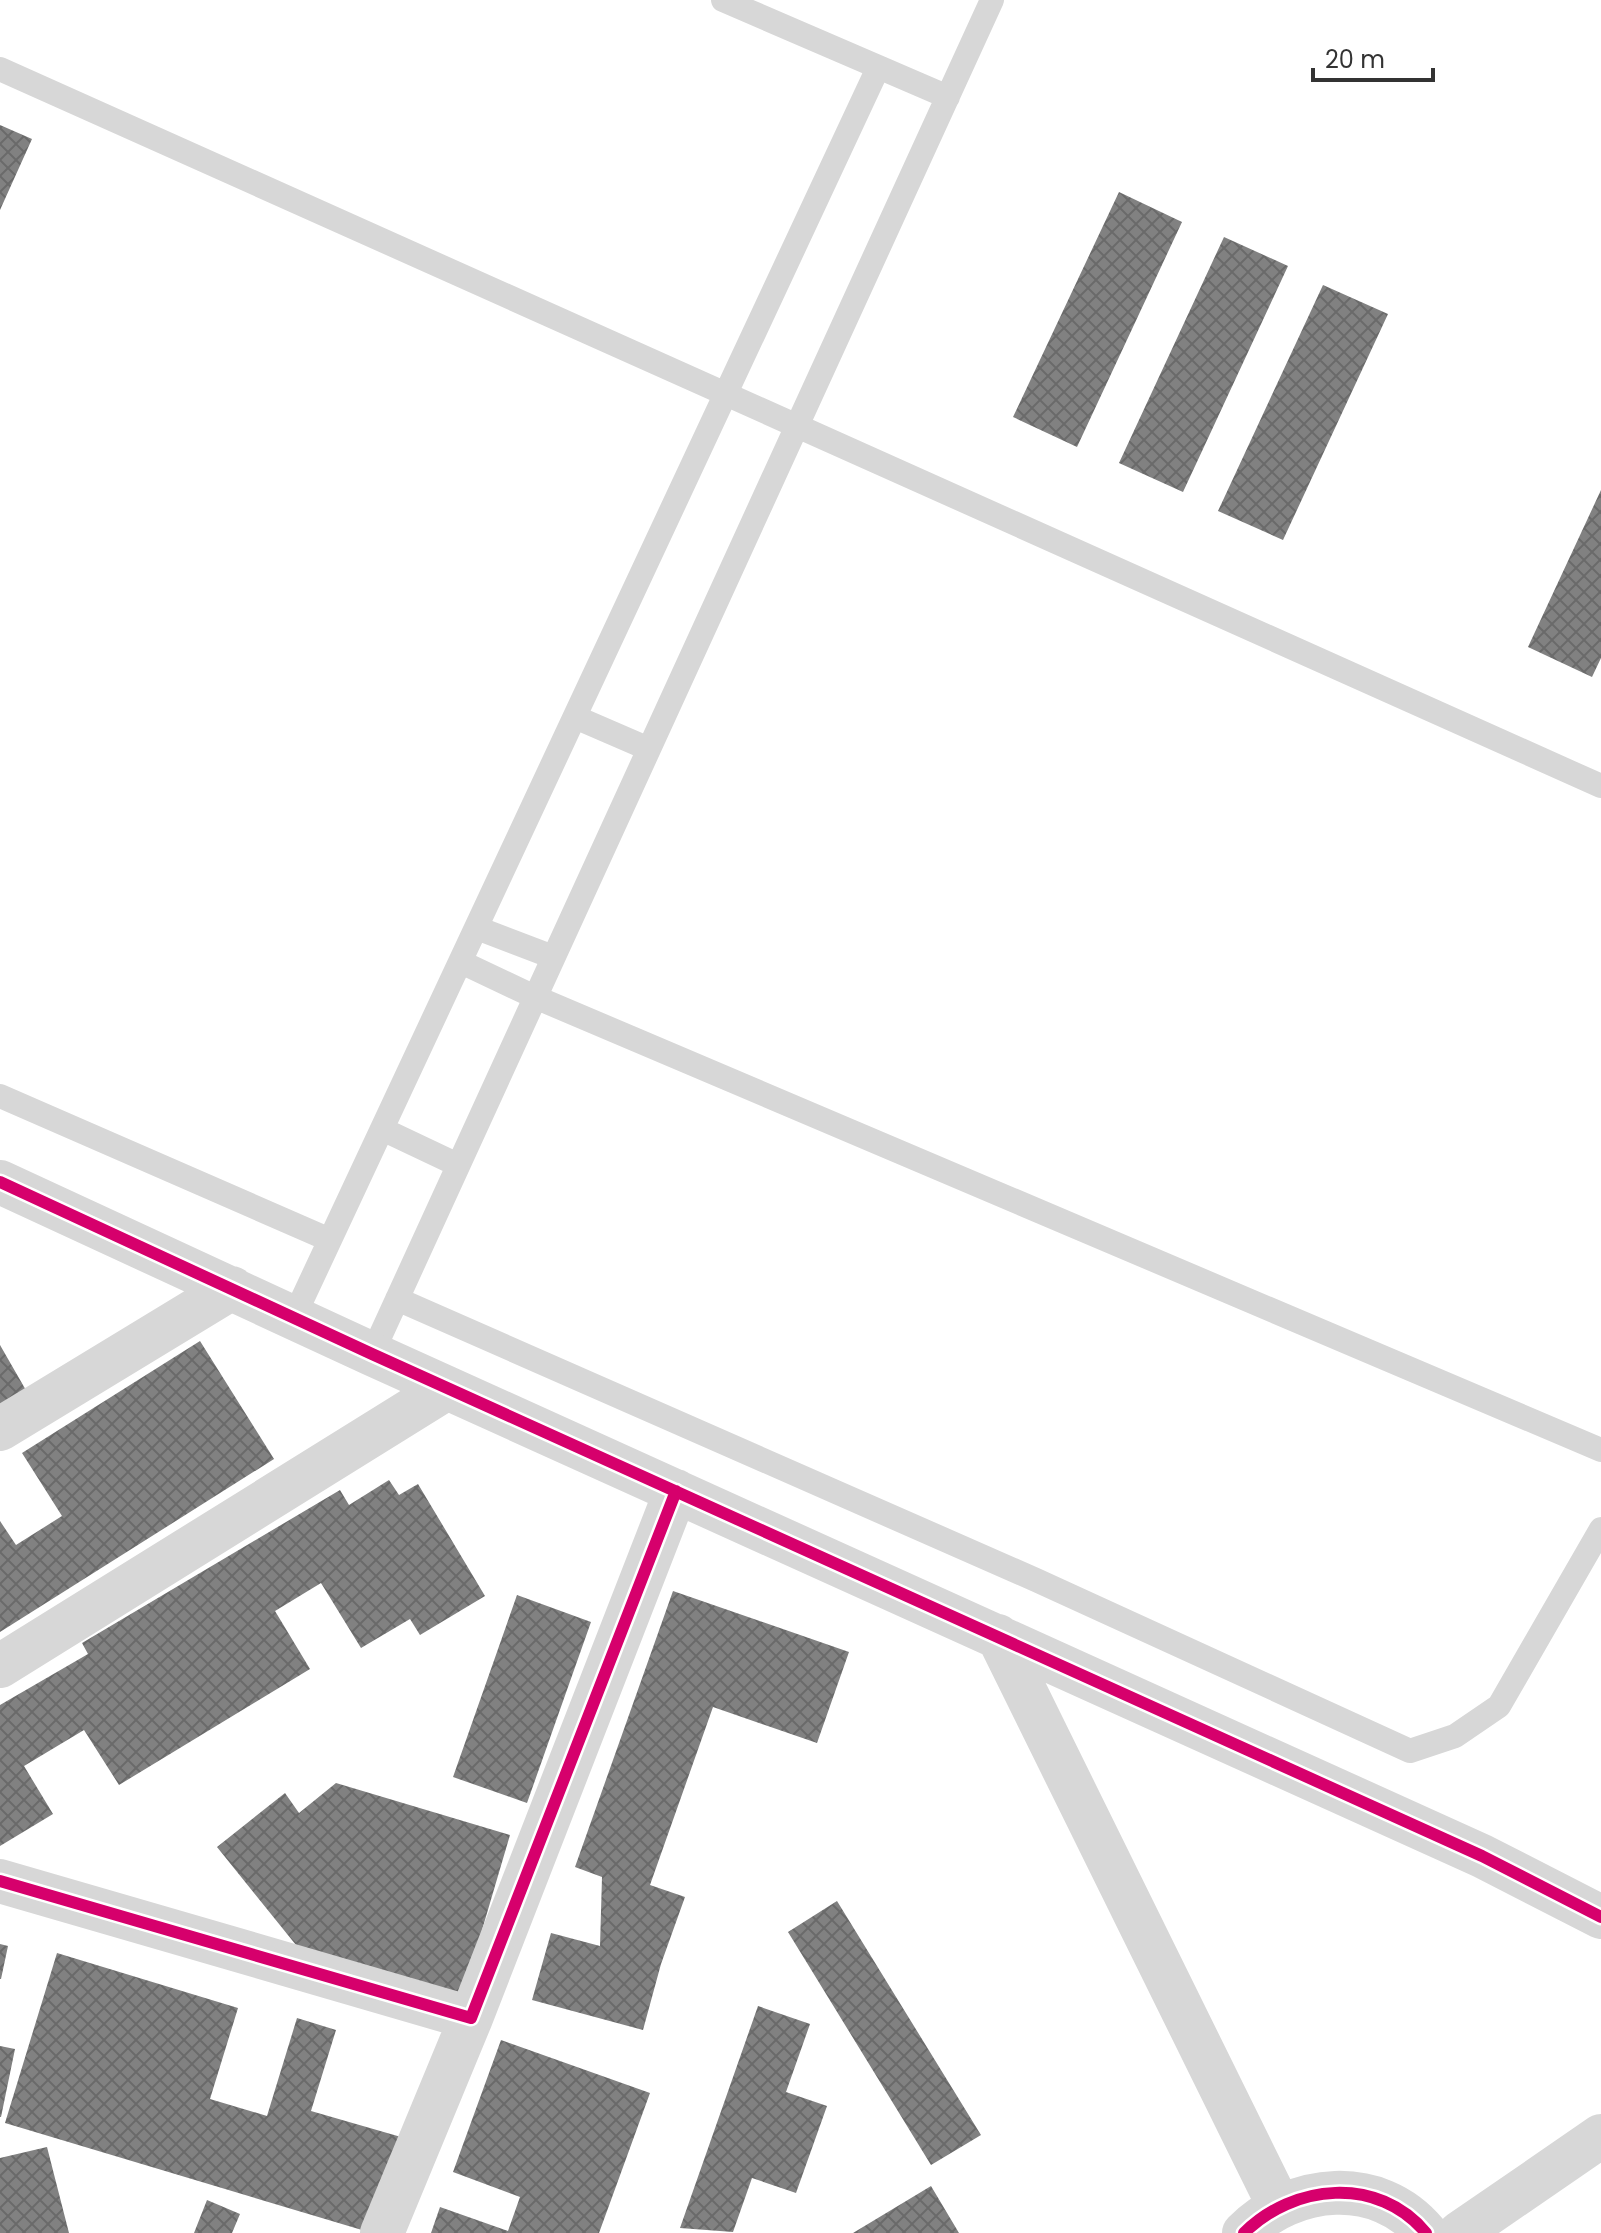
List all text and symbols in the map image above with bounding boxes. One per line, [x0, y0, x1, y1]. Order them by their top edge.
scale bar [1313, 32, 1433, 82]
text: 20 m [1325, 43, 1385, 76]

